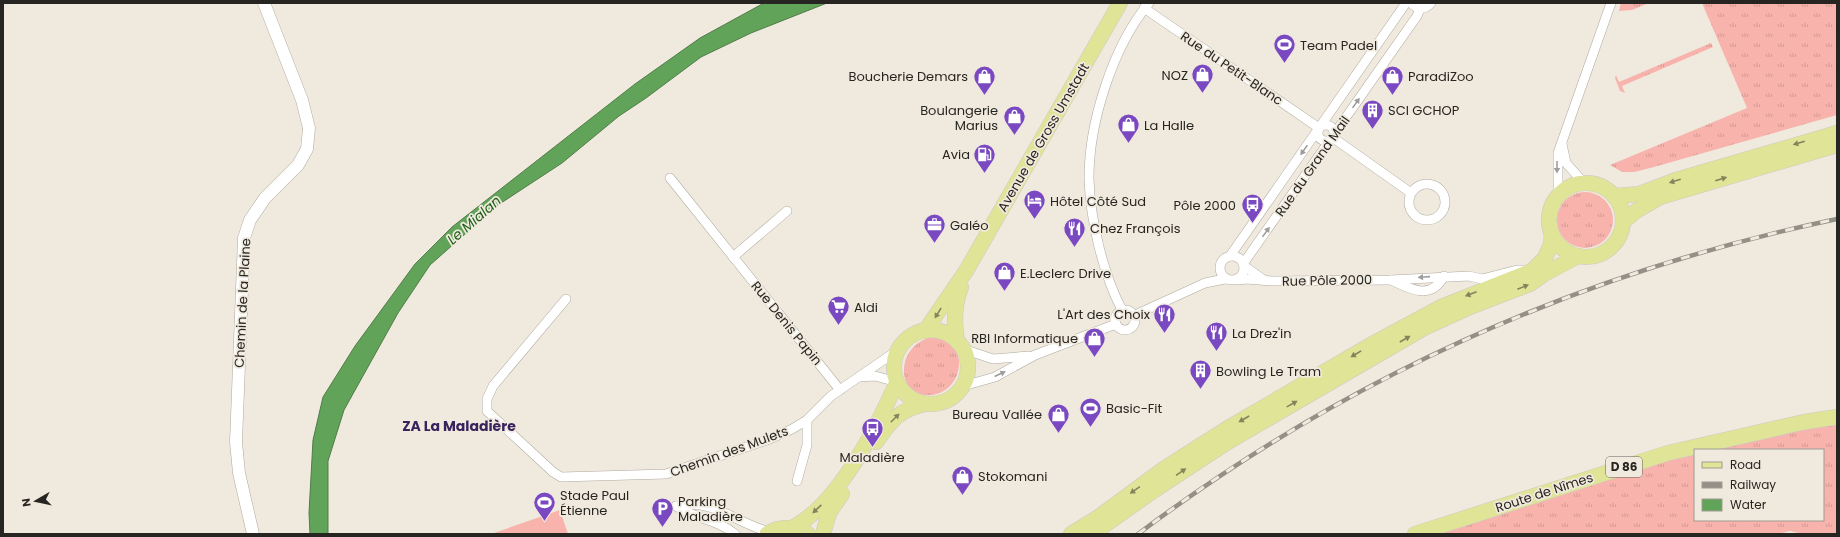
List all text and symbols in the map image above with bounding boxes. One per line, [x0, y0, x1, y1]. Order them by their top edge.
street label: Rue du Petit-Blanc [1177, 27, 1287, 110]
sports icon: Team Padel [1272, 32, 1298, 65]
place label: Team Padel [1300, 36, 1377, 55]
street label: Avenue de Gross Umstadt [993, 59, 1094, 215]
shop icon: NOZ [1190, 62, 1216, 95]
shop icon: Boucherie Demars [971, 63, 997, 96]
shop icon: ParadiZoo [1380, 63, 1406, 96]
place label: NOZ [1162, 66, 1188, 85]
place label: Boucherie Demars [848, 67, 968, 86]
place label: ParadiZoo [1408, 67, 1474, 86]
one-way arrow [1352, 97, 1360, 108]
building icon: SCI GCHOP [1360, 97, 1386, 130]
place label: Boulangerie Marius [920, 101, 998, 135]
place label: SCI GCHOP [1388, 101, 1460, 120]
shop icon: Boulangerie Marius [1001, 104, 1027, 137]
shop icon: La Halle [1116, 112, 1142, 145]
street label: Rue du Grand Mail [1270, 112, 1354, 220]
place label: La Halle [1144, 116, 1194, 135]
one-way arrow [1793, 140, 1805, 146]
fuel station icon: Avia [972, 141, 998, 174]
place label: Avia [942, 145, 970, 164]
one-way arrow [1300, 145, 1308, 155]
one-way arrow [1554, 161, 1560, 174]
one-way arrow [1715, 176, 1727, 182]
one-way arrow [1669, 178, 1681, 184]
hotel icon: Hôtel Côté Sud [1022, 188, 1048, 221]
water label: Le Mialan [443, 191, 505, 249]
place label: Hôtel Côté Sud [1050, 192, 1146, 211]
bus stop icon: Pôle 2000 [1239, 192, 1265, 225]
place label: Pôle 2000 [1173, 196, 1236, 215]
office icon: Galéo [922, 212, 948, 245]
restaurant icon: Chez François [1061, 215, 1087, 248]
place label: Galéo [950, 216, 988, 235]
place label: Chez François [1090, 219, 1181, 238]
one-way arrow [1262, 227, 1270, 237]
street label: Chemin de la Plaine [230, 238, 255, 368]
shop icon: E.Leclerc Drive [991, 260, 1017, 293]
place label: E.Leclerc Drive [1020, 264, 1111, 283]
street label: Rue Pôle 2000 [1282, 270, 1372, 291]
one-way arrow [1418, 274, 1430, 281]
street label: Rue Denis Papin [747, 277, 827, 369]
one-way arrow [1518, 284, 1529, 290]
one-way arrow [1465, 291, 1477, 297]
supermarket icon: Aldi [825, 294, 851, 327]
place label: Aldi [854, 298, 878, 317]
restaurant icon: L'Art des Choix [1152, 301, 1178, 334]
place label: L'Art des Choix [1057, 305, 1151, 324]
one-way arrow [935, 307, 942, 319]
restaurant icon: La Drez'in [1204, 320, 1230, 353]
place label: La Drez'in [1232, 324, 1291, 343]
shop icon: RBI Informatique [1081, 325, 1107, 358]
place label: RBI Informatique [971, 329, 1078, 348]
one-way arrow [1399, 336, 1411, 343]
one-way arrow [1350, 350, 1362, 357]
building icon: Bowling Le Tram [1188, 358, 1214, 391]
place label: Bowling Le Tram [1216, 362, 1321, 381]
one-way arrow [994, 371, 1006, 377]
sports icon: Basic-Fit [1077, 395, 1103, 428]
place label: Basic-Fit [1106, 399, 1163, 418]
shop icon: Bureau Vallée [1045, 401, 1071, 434]
one-way arrow [1286, 401, 1298, 408]
place label: Bureau Vallée [952, 405, 1042, 424]
one-way arrow [890, 413, 900, 423]
one-way arrow [1239, 415, 1249, 423]
district label: ZA La Maladière [402, 416, 516, 436]
bus stop icon: Maladière [859, 416, 885, 449]
street label: Chemin des Mulets [668, 421, 791, 482]
place label: Maladière [840, 448, 904, 467]
legend [1694, 449, 1824, 521]
text: Road [1730, 456, 1761, 473]
road number: D 86 [1606, 457, 1642, 477]
shop icon: Stokomani [950, 463, 976, 496]
place label: Stokomani [978, 467, 1047, 486]
one-way arrow [1176, 468, 1186, 476]
street label: Route de Nîmes [1493, 468, 1596, 517]
text: Railway [1730, 476, 1776, 493]
north arrow [16, 481, 56, 521]
place label: Stade Paul Étienne [560, 486, 629, 520]
one-way arrow [1129, 486, 1140, 494]
sports icon: Stade Paul Étienne [532, 489, 558, 522]
place label: Parking Maladière [678, 492, 743, 526]
parking icon: Parking Maladière [649, 495, 675, 528]
text: Water [1730, 496, 1767, 513]
text: N [18, 497, 35, 508]
one-way arrow [812, 505, 822, 514]

